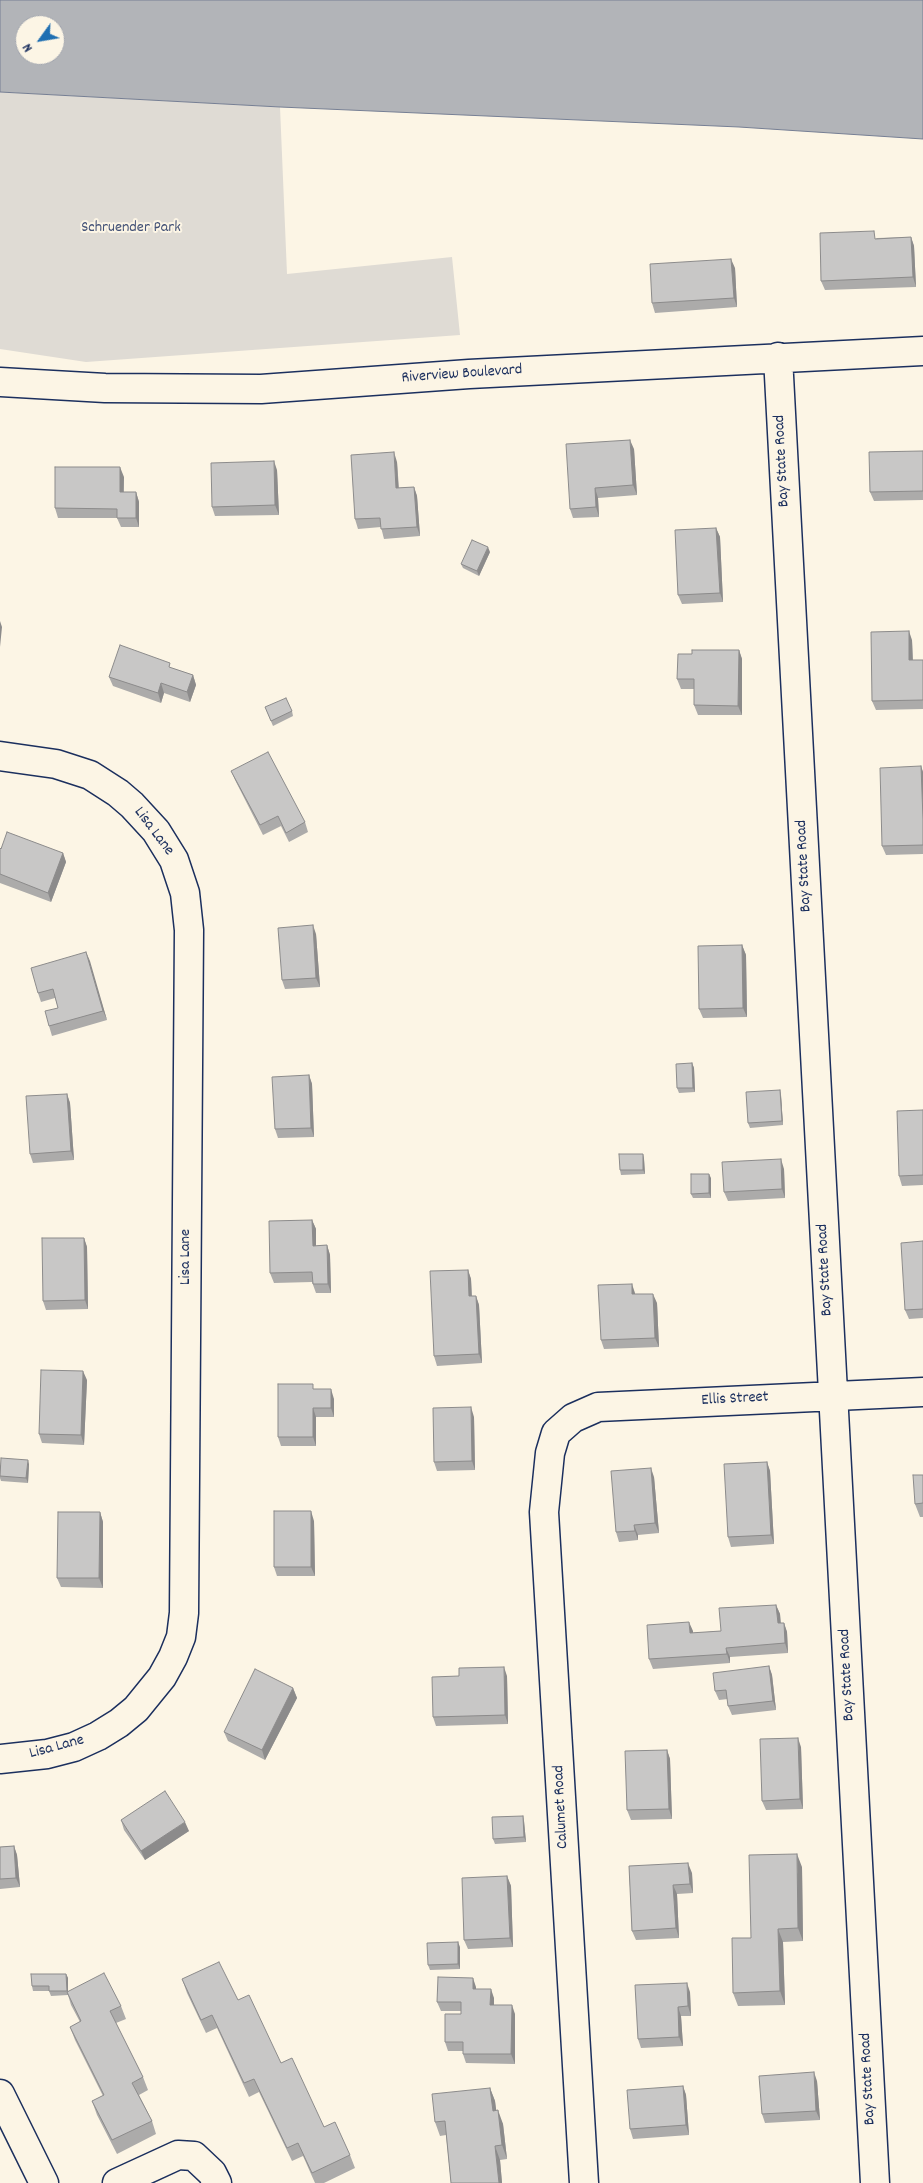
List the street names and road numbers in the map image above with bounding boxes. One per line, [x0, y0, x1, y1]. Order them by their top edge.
street label: Riverview Boulevard [401, 361, 523, 389]
street label: Bay State Road [771, 414, 795, 508]
street label: Lisa Lane [129, 804, 177, 860]
street label: Bay State Road [793, 819, 817, 913]
street label: Bay State Road [814, 1223, 838, 1317]
street label: Lisa Lane [177, 1229, 197, 1285]
street label: Ellis Street [701, 1389, 769, 1411]
street label: Bay State Road [836, 1628, 860, 1722]
street label: Lisa Lane [28, 1731, 86, 1765]
street label: Calumet Road [550, 1765, 574, 1849]
street label: Bay State Road [857, 2032, 881, 2126]

